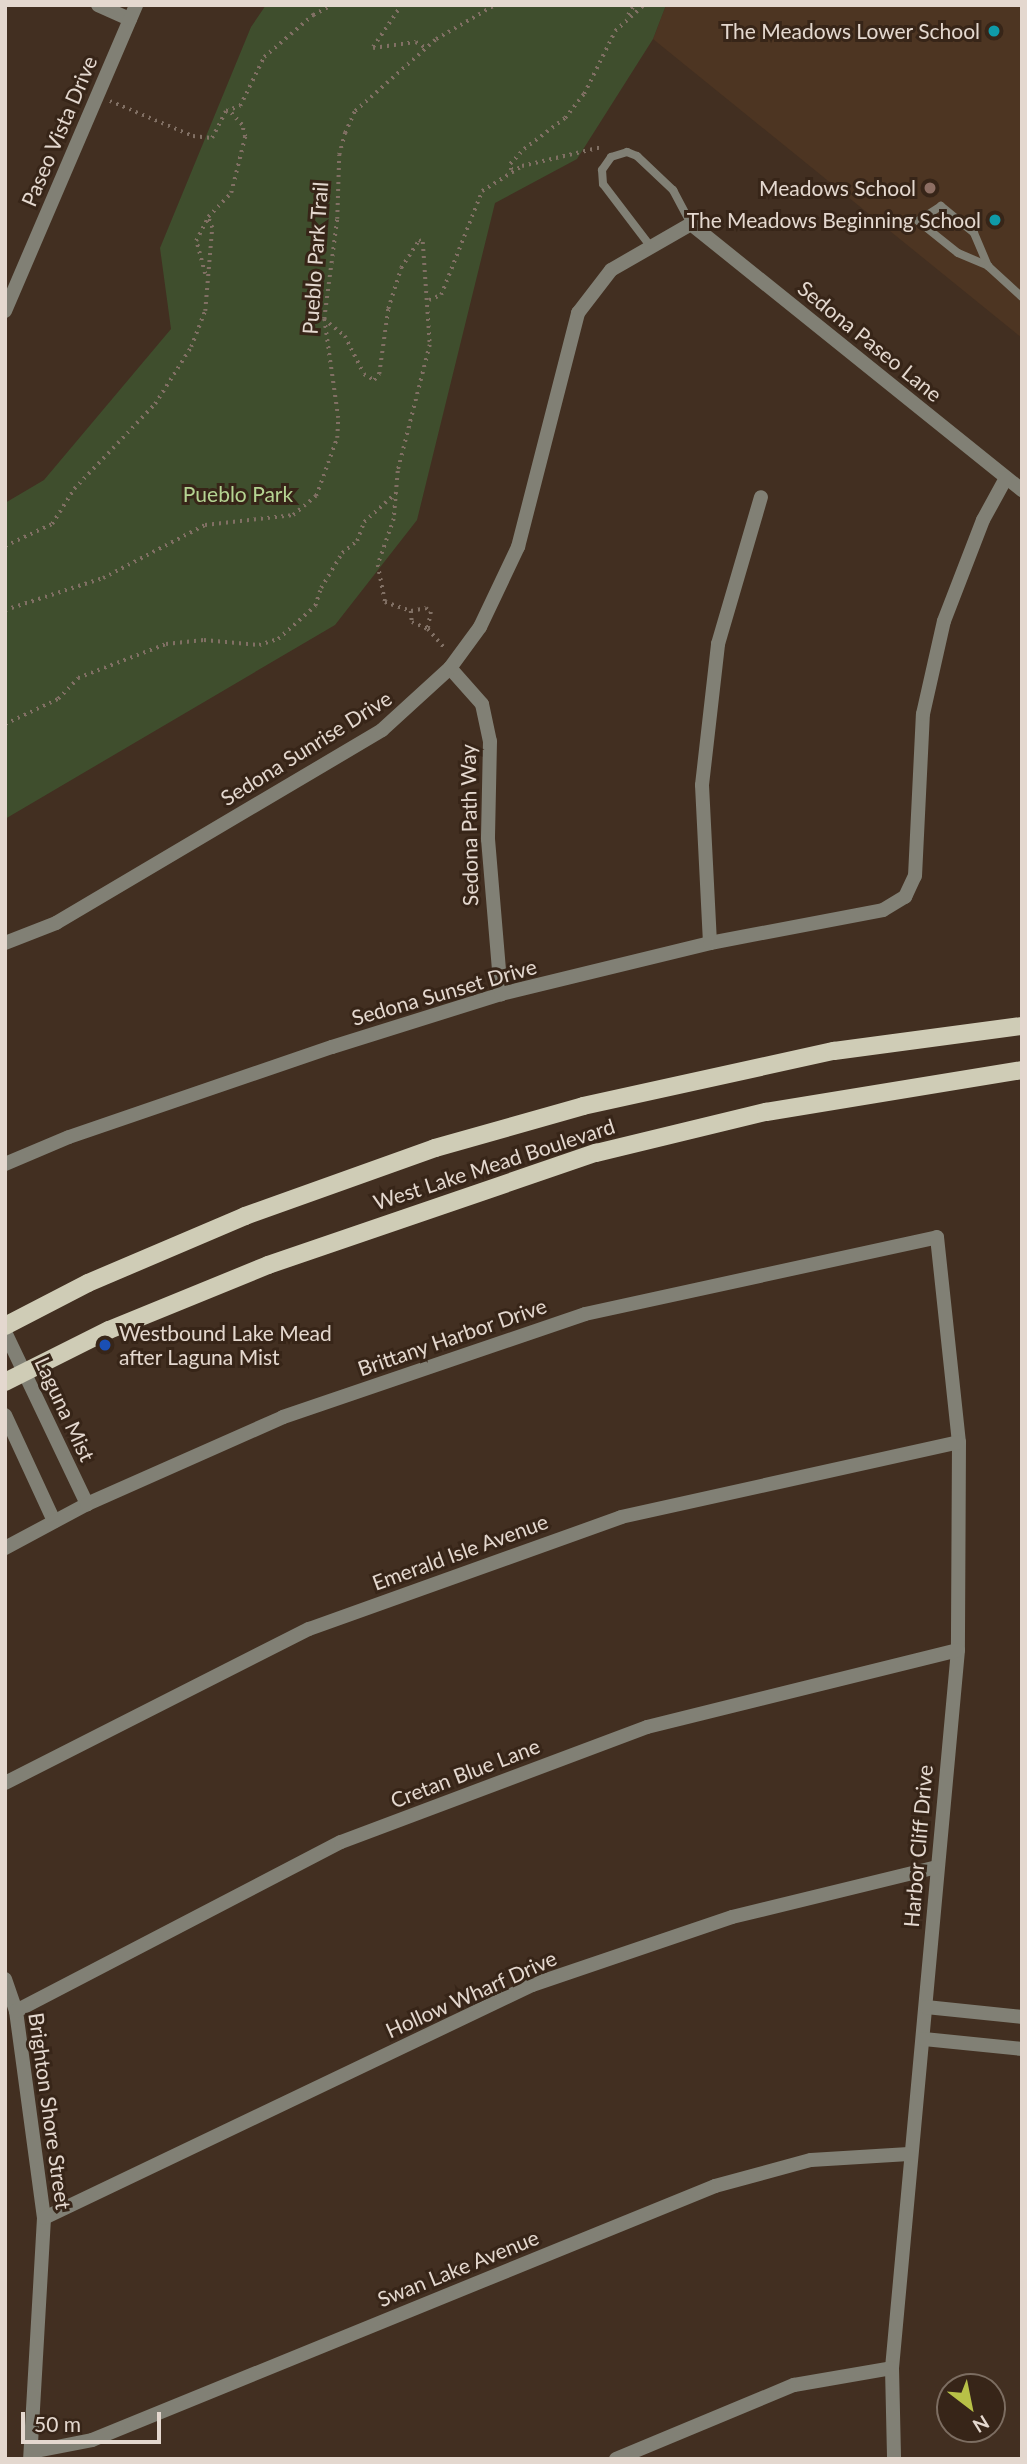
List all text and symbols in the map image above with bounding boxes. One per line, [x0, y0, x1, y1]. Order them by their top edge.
place label: The Meadows Lower School [720, 18, 980, 44]
marker: The Meadows Lower School [986, 23, 1002, 39]
street label: Paseo Vista Drive [16, 52, 102, 210]
place label: Meadows School [759, 175, 916, 201]
street label: Pueblo Park Trail [297, 180, 333, 336]
marker: Meadows School [922, 180, 938, 196]
place label: The Meadows Beginning School [687, 207, 981, 233]
marker: The Meadows Beginning School [987, 212, 1003, 228]
street label: Sedona Paseo Lane [793, 275, 947, 407]
park label: Pueblo Park [183, 481, 293, 507]
street label: Sedona Sunrise Drive [216, 685, 396, 811]
street label: Sedona Path Way [455, 744, 483, 906]
street label: Sedona Sunset Drive [349, 954, 539, 1030]
street label: West Lake Mead Boulevard [370, 1113, 618, 1215]
street label: Brittany Harbor Drive [354, 1293, 550, 1381]
place label: Westbound Lake Mead after Laguna Mist [119, 1320, 332, 1370]
marker: Westbound Lake Mead after Laguna Mist [97, 1337, 113, 1353]
street label: Laguna Mist [30, 1353, 100, 1465]
street label: Emerald Isle Avenue [368, 1508, 552, 1596]
street label: Cretan Blue Lane [387, 1733, 543, 1813]
street label: Harbor Cliff Drive [898, 1763, 938, 1929]
street label: Hollow Wharf Drive [381, 1945, 561, 2043]
street label: Brighton Shore Street [24, 2011, 76, 2211]
street label: Swan Lake Avenue [373, 2224, 543, 2312]
north arrow [936, 2373, 1006, 2443]
scale bar [24, 2398, 164, 2442]
text: 50 m [34, 2411, 81, 2436]
text: N [969, 2411, 994, 2438]

